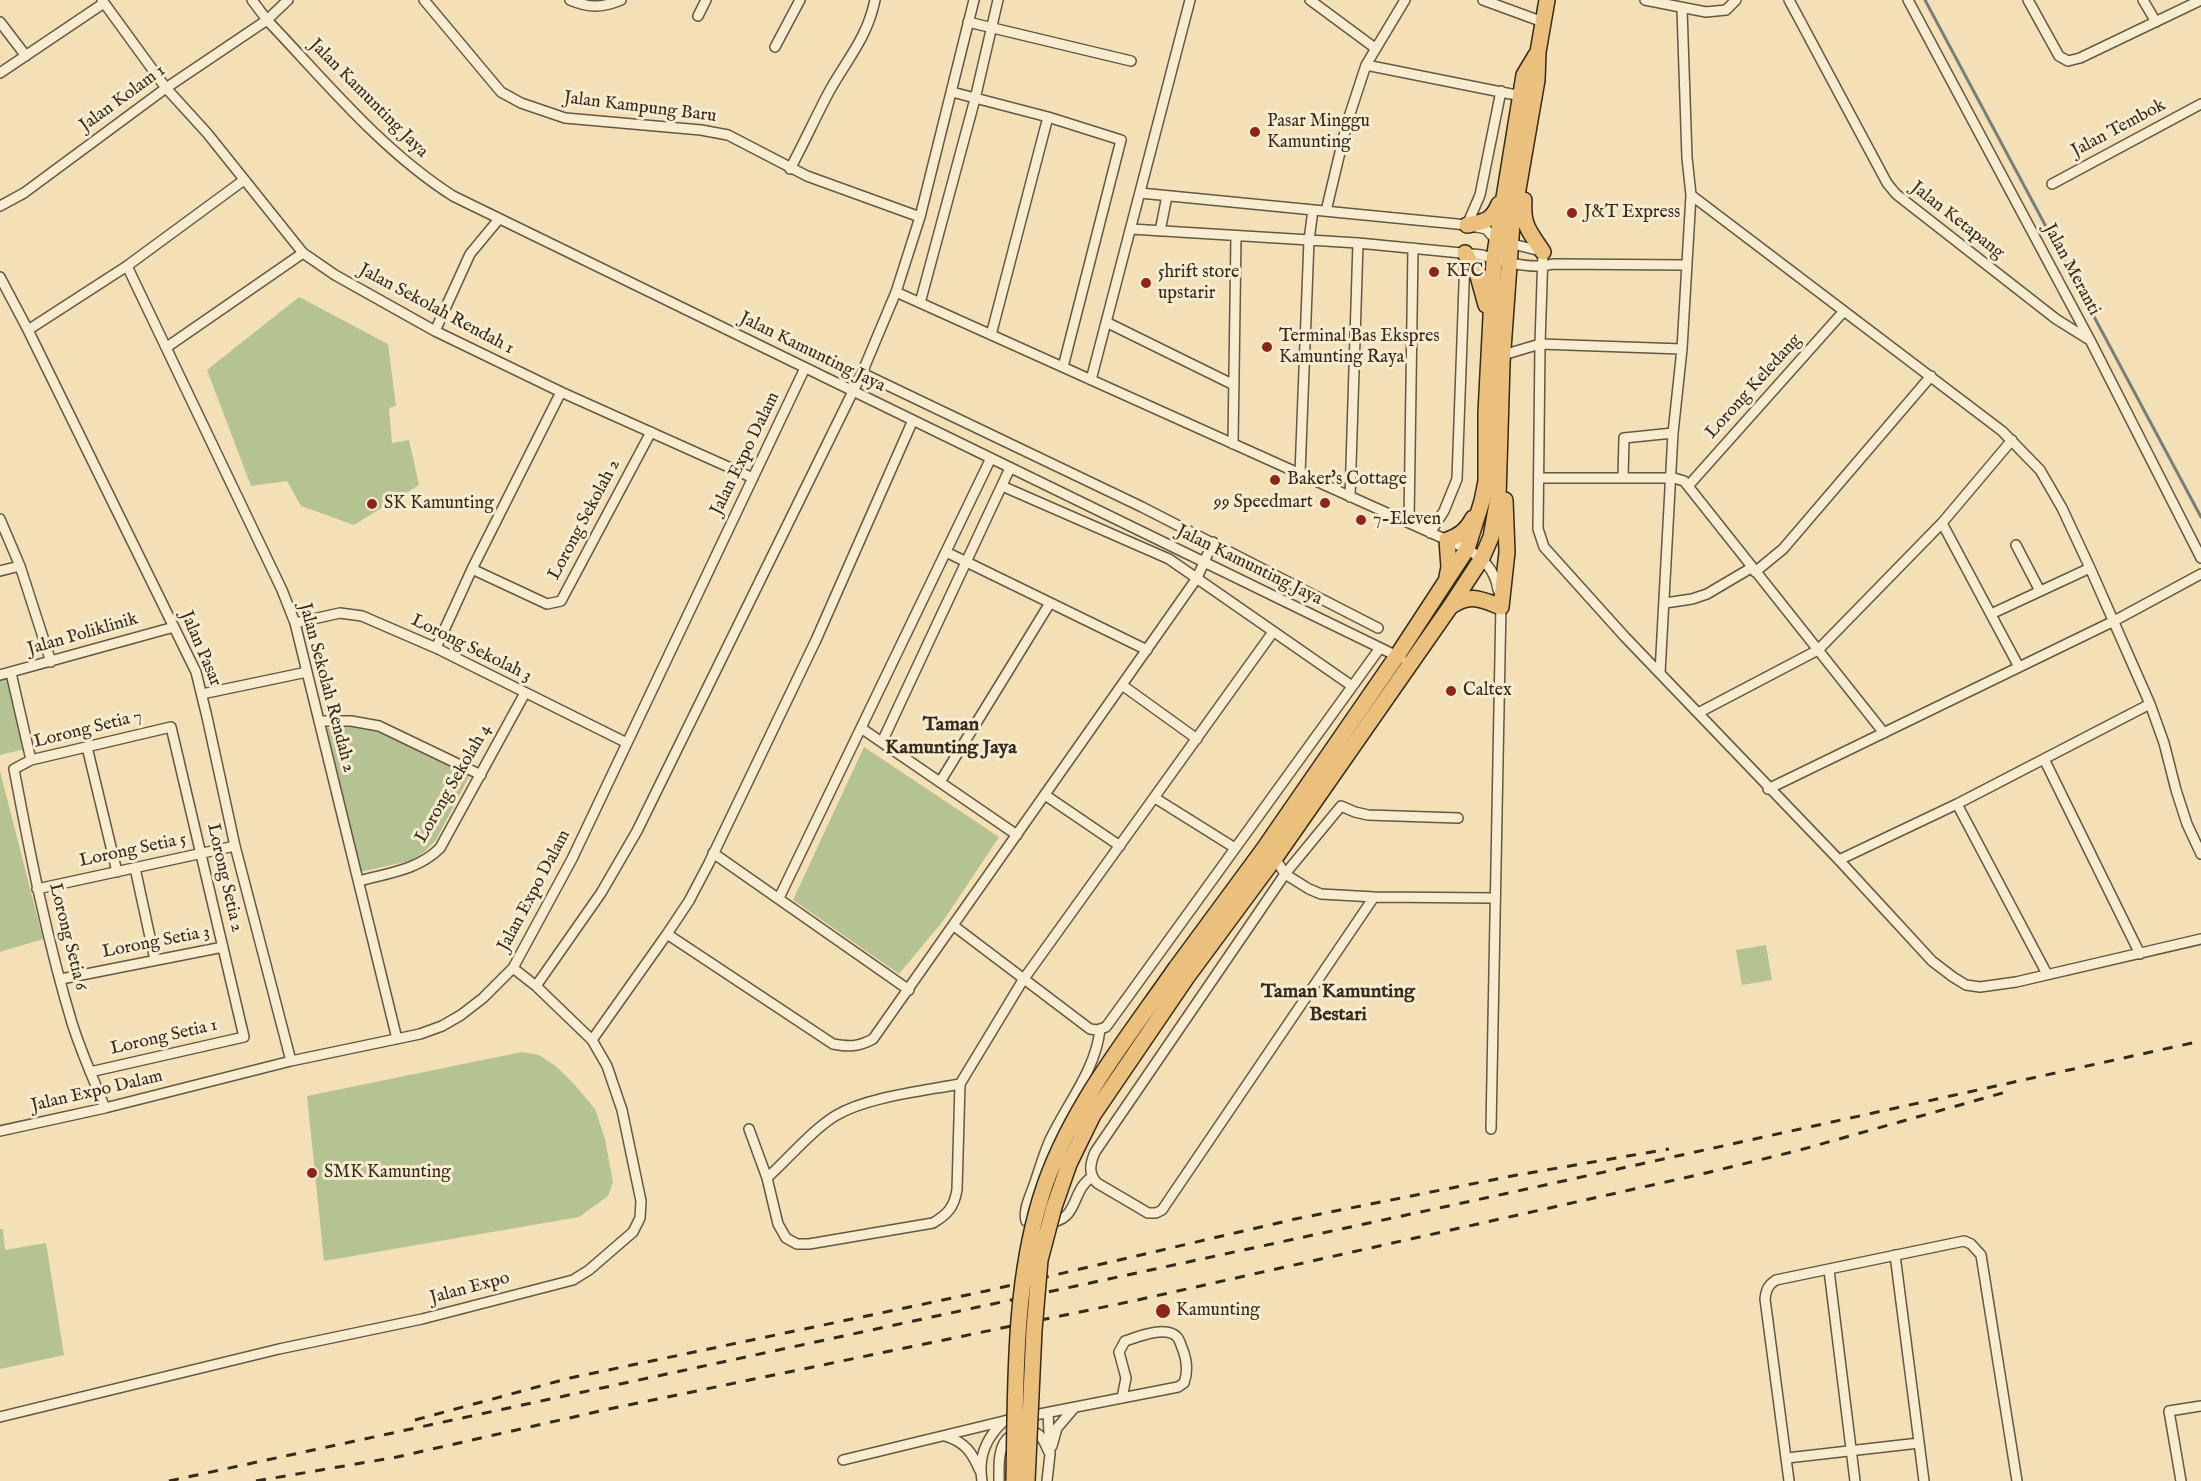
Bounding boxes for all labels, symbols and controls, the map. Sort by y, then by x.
street label: Jalan Kamunting Jaya [304,35,432,163]
street label: Jalan Kolam 1 [76,61,170,137]
street label: Jalan Kampung Baru [563,88,717,128]
street label: Jalan Tembok [2068,95,2170,163]
place label: Pasar Minggu Kamunting [1267,111,1370,154]
marker: Pasar Minggu Kamunting [1248,125,1262,139]
street label: Jalan Ketapang [1906,178,2008,264]
place label: J&T Express [1584,202,1680,224]
marker: J&T Express [1565,206,1579,220]
street label: Jalan Meranti [2038,220,2104,320]
street label: Jalan Sekolah Rendah 1 [355,260,517,360]
place label: KFC [1446,261,1483,283]
place label: 5hrift store upstarir [1158,262,1239,304]
marker: KFC [1427,265,1441,279]
marker: 5hrift store upstarir [1139,276,1153,290]
street label: Jalan Kamunting Jaya [736,308,888,398]
place label: Terminal Bas Ekspres Kamunting Raya [1279,326,1440,368]
street label: Lorong Keledang [1701,330,1807,444]
marker: Terminal Bas Ekspres Kamunting Raya [1260,340,1274,354]
street label: Jalan Expo Dalam [707,389,785,519]
street label: Lorong Sekolah 2 [544,456,626,584]
place label: Baker's Cottage [1287,469,1407,491]
marker: Baker's Cottage [1268,473,1282,487]
place label: 99 Speedmart [1214,492,1313,514]
place label: SK Kamunting [384,493,494,515]
marker: 99 Speedmart [1318,496,1332,510]
marker: SK Kamunting [365,497,379,511]
place label: 7-Eleven [1373,509,1441,531]
marker: 7-Eleven [1354,513,1368,527]
street label: Jalan Kamunting Jaya [1173,521,1325,611]
street label: Jalan Sekolah Rendah 2 [293,601,359,775]
street label: Jalan Pasar [174,608,226,690]
street label: Jalan Poliklinik [25,609,141,661]
street label: Lorong Sekolah 3 [407,610,535,688]
place label: Caltex [1463,680,1512,702]
marker: Caltex [1444,684,1458,698]
street label: Lorong Setia 7 [32,706,144,754]
district label: Taman Kamunting Jaya [885,714,1017,761]
street label: Lorong Sekolah 4 [411,721,497,847]
street label: Lorong Setia 2 [201,822,247,934]
street label: Jalan Expo Dalam [494,827,576,955]
street label: Lorong Setia 5 [78,829,188,873]
street label: Lorong Setia 6 [43,881,91,993]
street label: Lorong Setia 3 [100,922,212,964]
district label: Taman Kamunting Bestari [1261,981,1415,1028]
street label: Lorong Setia 1 [108,1015,220,1061]
street label: Jalan Expo Dalam [29,1066,165,1118]
place label: SMK Kamunting [324,1162,451,1184]
marker: SMK Kamunting [305,1166,319,1180]
street label: Jalan Expo [428,1268,512,1310]
place label: Kamunting [1176,1300,1260,1322]
marker: Kamunting [1154,1302,1172,1320]

